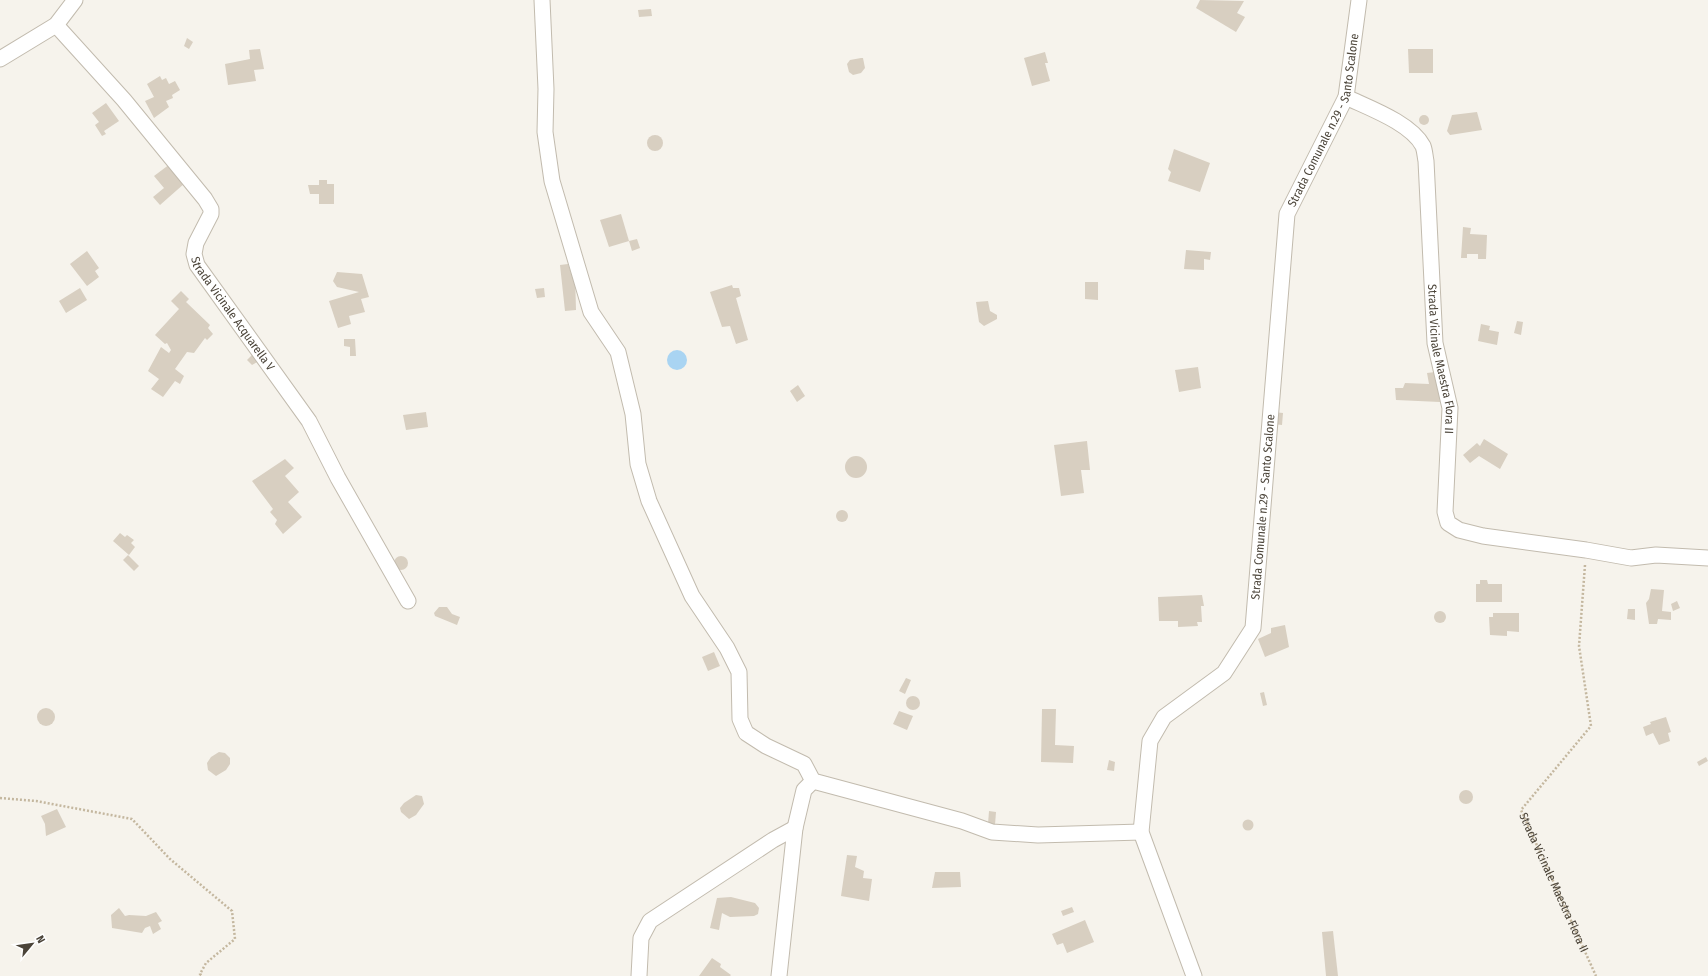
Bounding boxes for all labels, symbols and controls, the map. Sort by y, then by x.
street label: Strada Comunale n.29 - Santo Scalone [1285,33,1361,209]
street label: Strada Vicinale Acquarella V [188,255,278,374]
street label: Strada Vicinale Maestra Flora II [1425,284,1457,434]
street label: Strada Comunale n.29 - Santo Scalone [1248,414,1278,600]
street label: Strada Vicinale Maestra Flora II [1516,811,1591,954]
north arrow [12,924,52,964]
text: N [33,933,48,945]

